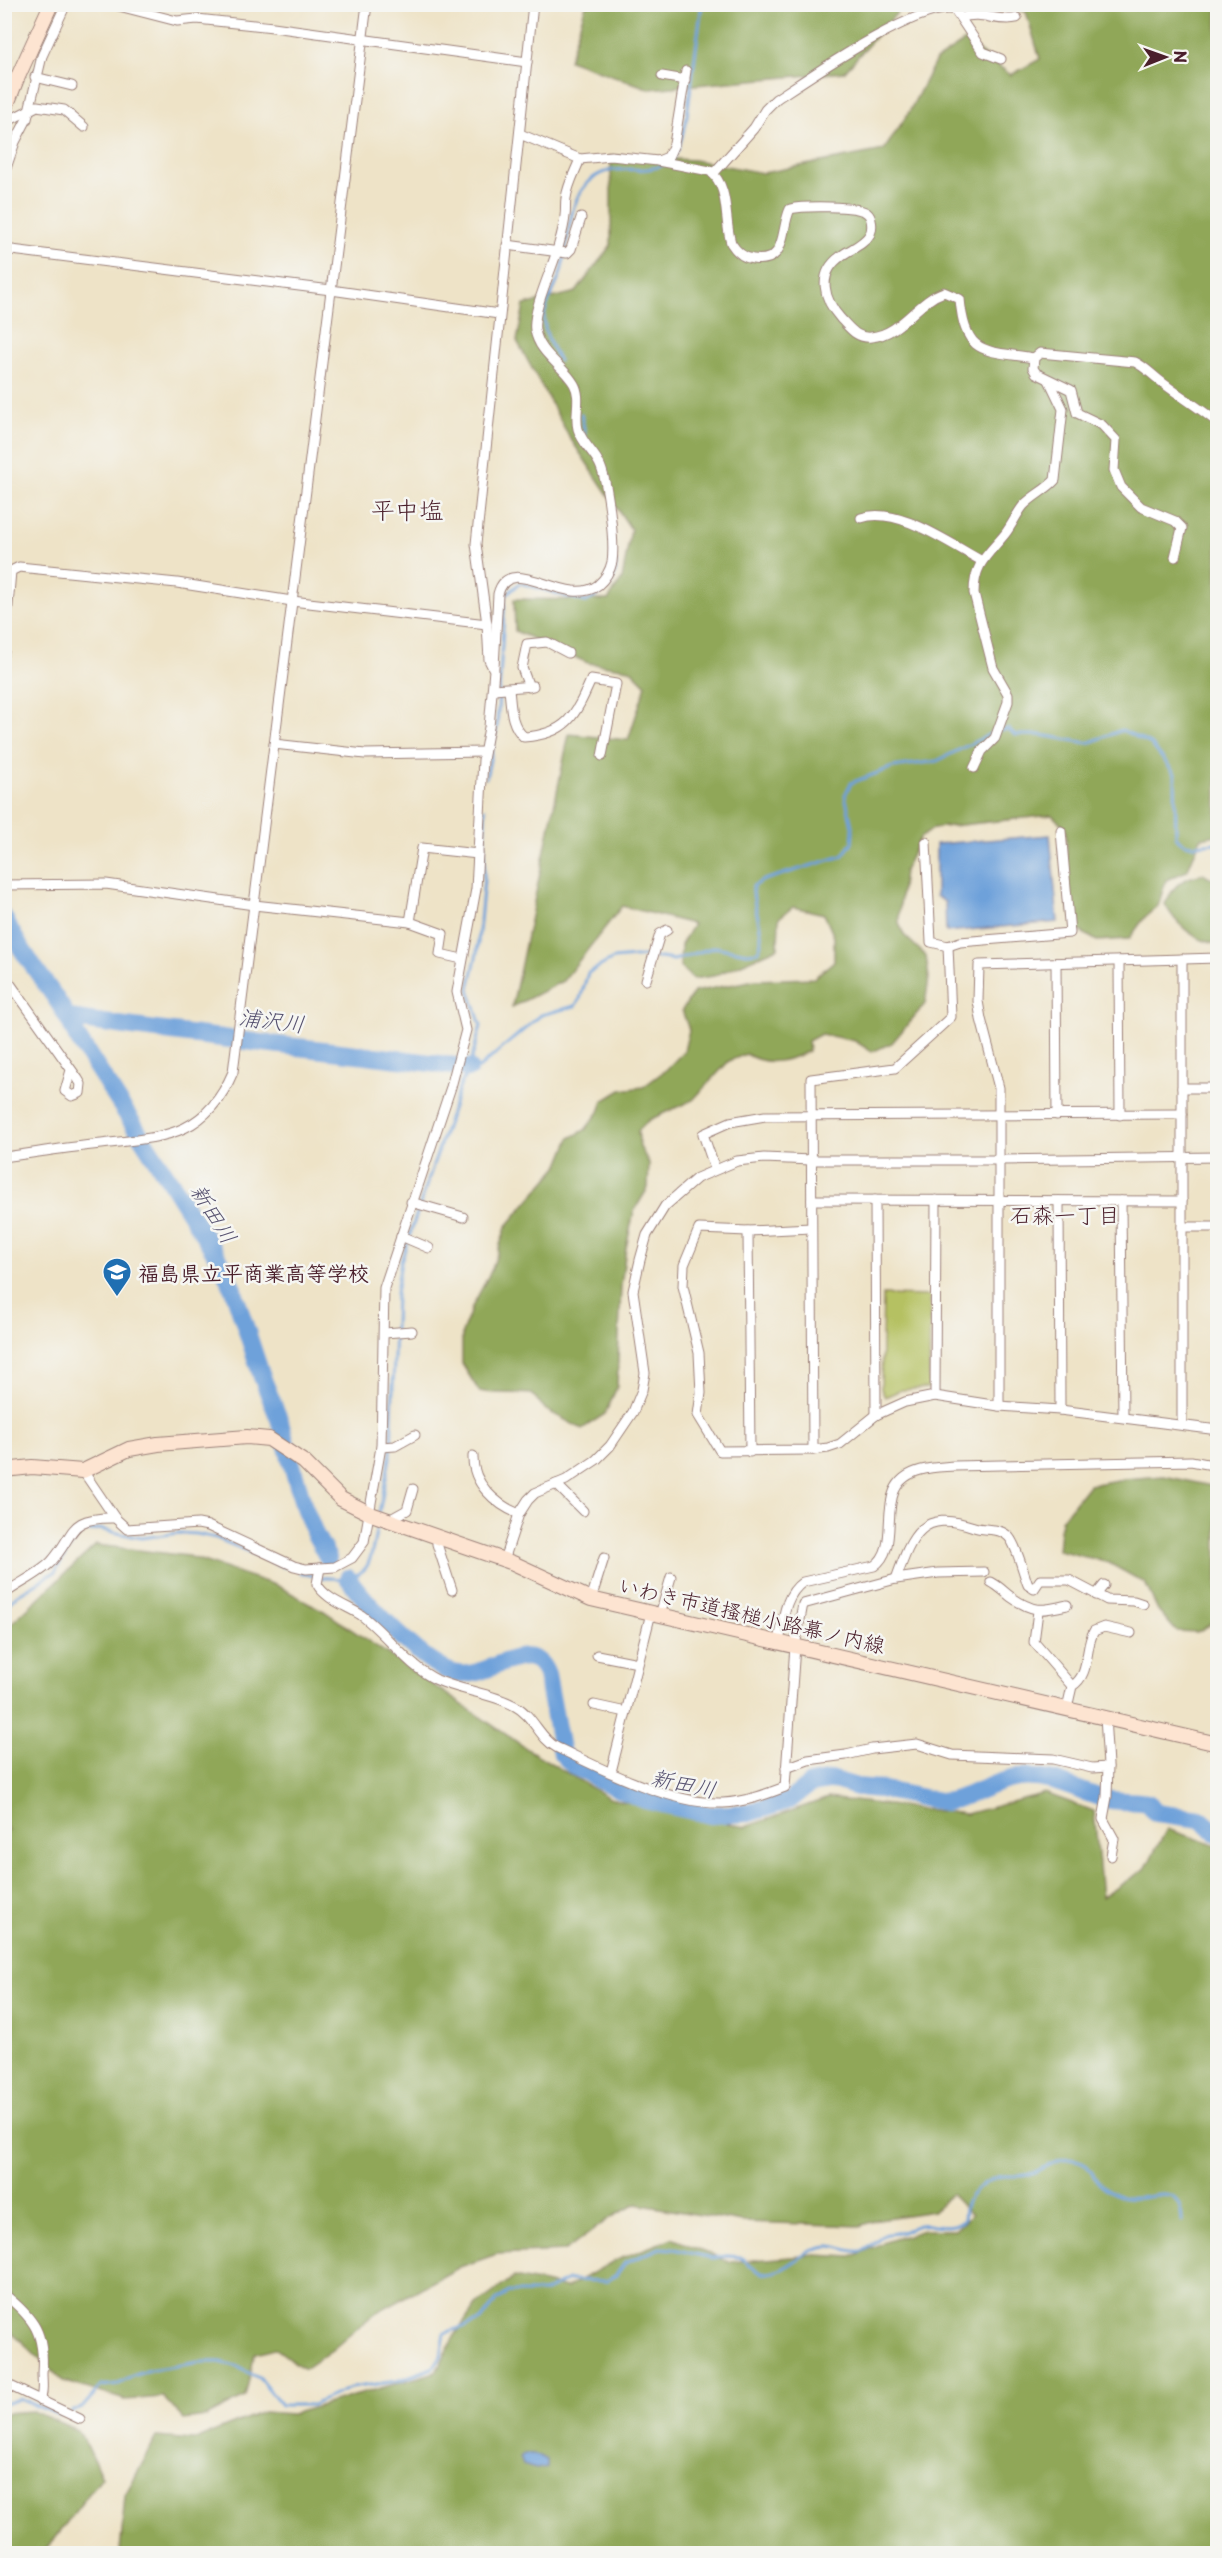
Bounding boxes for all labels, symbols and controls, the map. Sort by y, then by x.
north arrow [1135,27,1195,87]
text: N [1169,50,1193,63]
district label: 平中塩 [371,491,443,527]
water label: 浦沢川 [237,999,307,1039]
water label: 新田川 [184,1176,246,1250]
district label: 石森一丁目 [1010,1197,1120,1230]
school or university icon: 福島県立平商業高等学校 [101,1256,133,1298]
place label: 福島県立平商業高等学校 [138,1256,369,1288]
street label: いわき市道搔槌小路幕ノ内線 [615,1568,889,1660]
water label: 新田川 [648,1759,720,1805]

